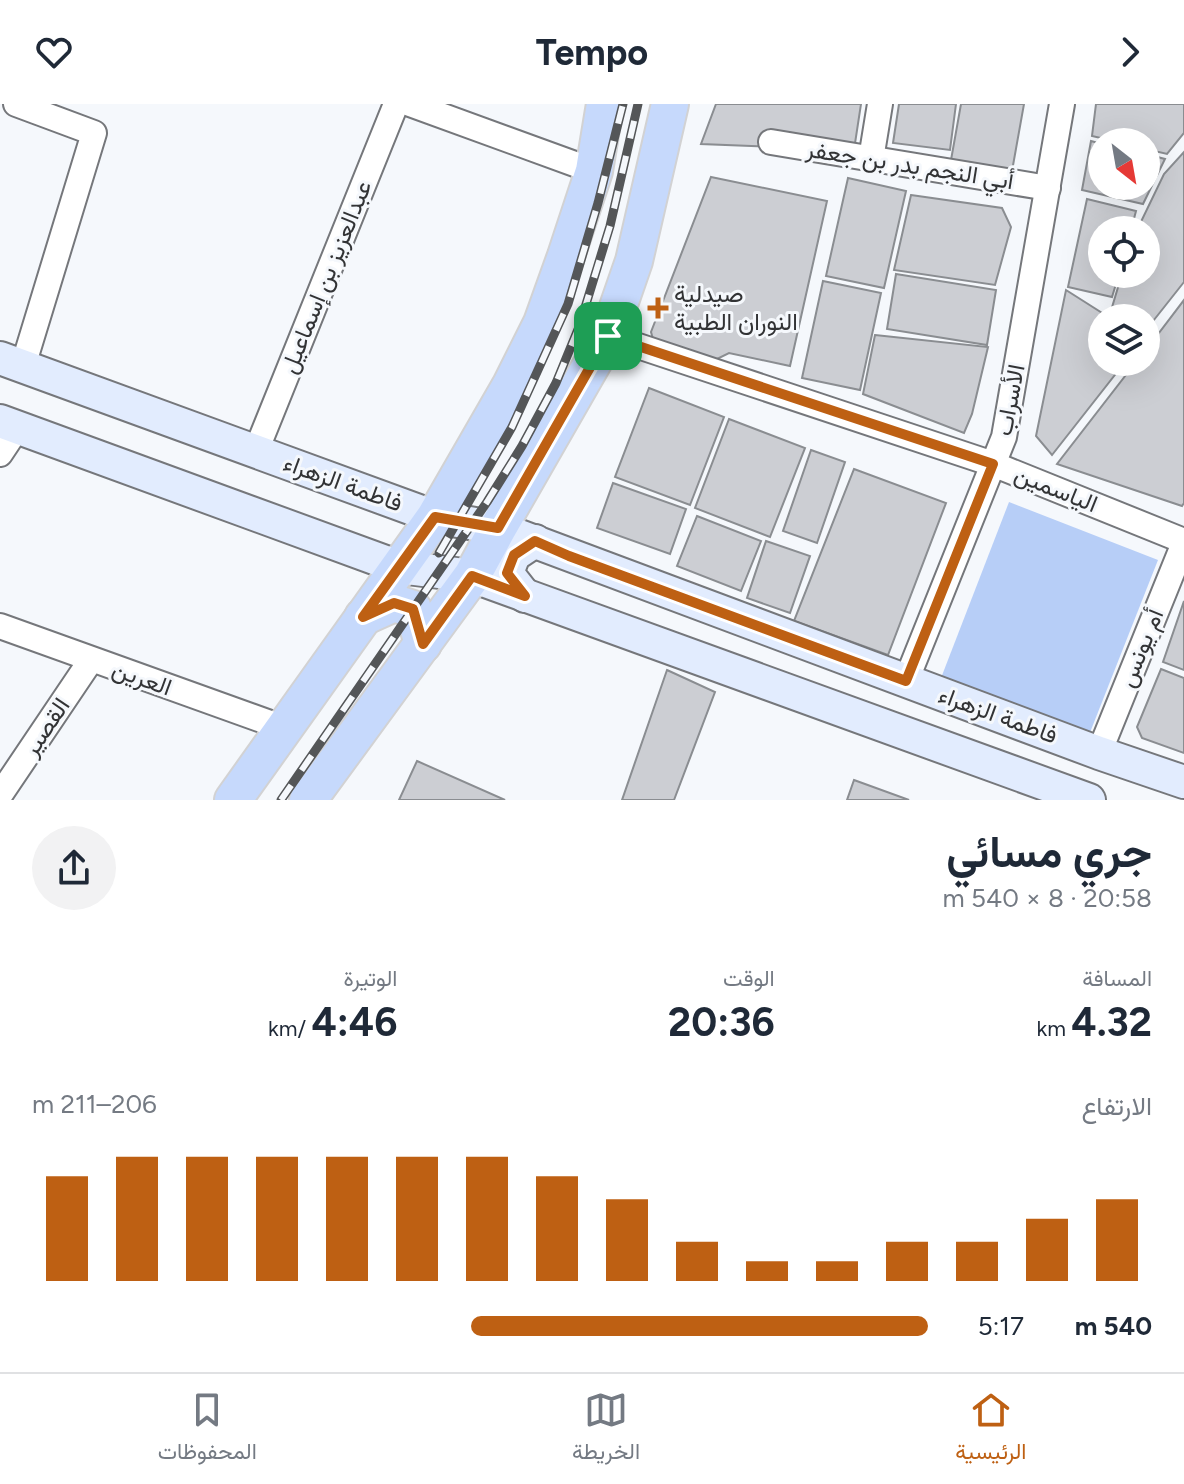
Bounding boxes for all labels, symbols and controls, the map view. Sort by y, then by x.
icon: heart [32,30,76,74]
icon: forward [1108,30,1152,74]
text: Tempo [536,31,648,74]
north arrow [1088,128,1160,200]
map controls [1088,128,1160,376]
street label: أبي النجم بدر بن جعفر [802,134,1016,200]
street label: عبدالعزيز بن إسماعيل [274,176,378,378]
button: locate [1088,216,1160,288]
place label: صيدلية النوران الطبية [674,279,798,337]
marker: صيدلية النوران الطبية [649,299,667,317]
pin [574,302,642,370]
button: layers [1088,304,1160,376]
icon: arrive [586,314,630,358]
street label: الأسراب [988,362,1032,438]
street label: فاطمة الزهراء [279,448,407,518]
street label: الياسمين [1010,459,1102,518]
street label: أم يونس [1112,604,1171,692]
street label: العرين [108,653,176,703]
street label: فاطمة الزهراء [934,680,1062,750]
street label: القصير [15,692,76,763]
text: جري مسائي [946,825,1152,878]
button: share [32,826,116,910]
text: 20:58 · 8 × 540 m [942,882,1152,914]
text: الوتيرة [344,965,397,992]
text: الوقت [723,965,775,992]
text: المسافة [1082,965,1152,992]
text: 4:46 [311,998,397,1046]
text: 20:36 [668,998,775,1046]
text: 4.32 [1071,998,1152,1046]
text: /km [268,1015,311,1042]
text: km [1037,1015,1071,1042]
text: 206–211 m [32,1088,157,1120]
text: الارتفاع [1081,1090,1152,1122]
text: 5:17 [978,1310,1024,1342]
text: 540 m [1075,1310,1152,1342]
tab: المحفوظات [158,1388,257,1471]
tab: الخريطة [572,1388,640,1471]
tab: الرئيسية [955,1388,1026,1471]

